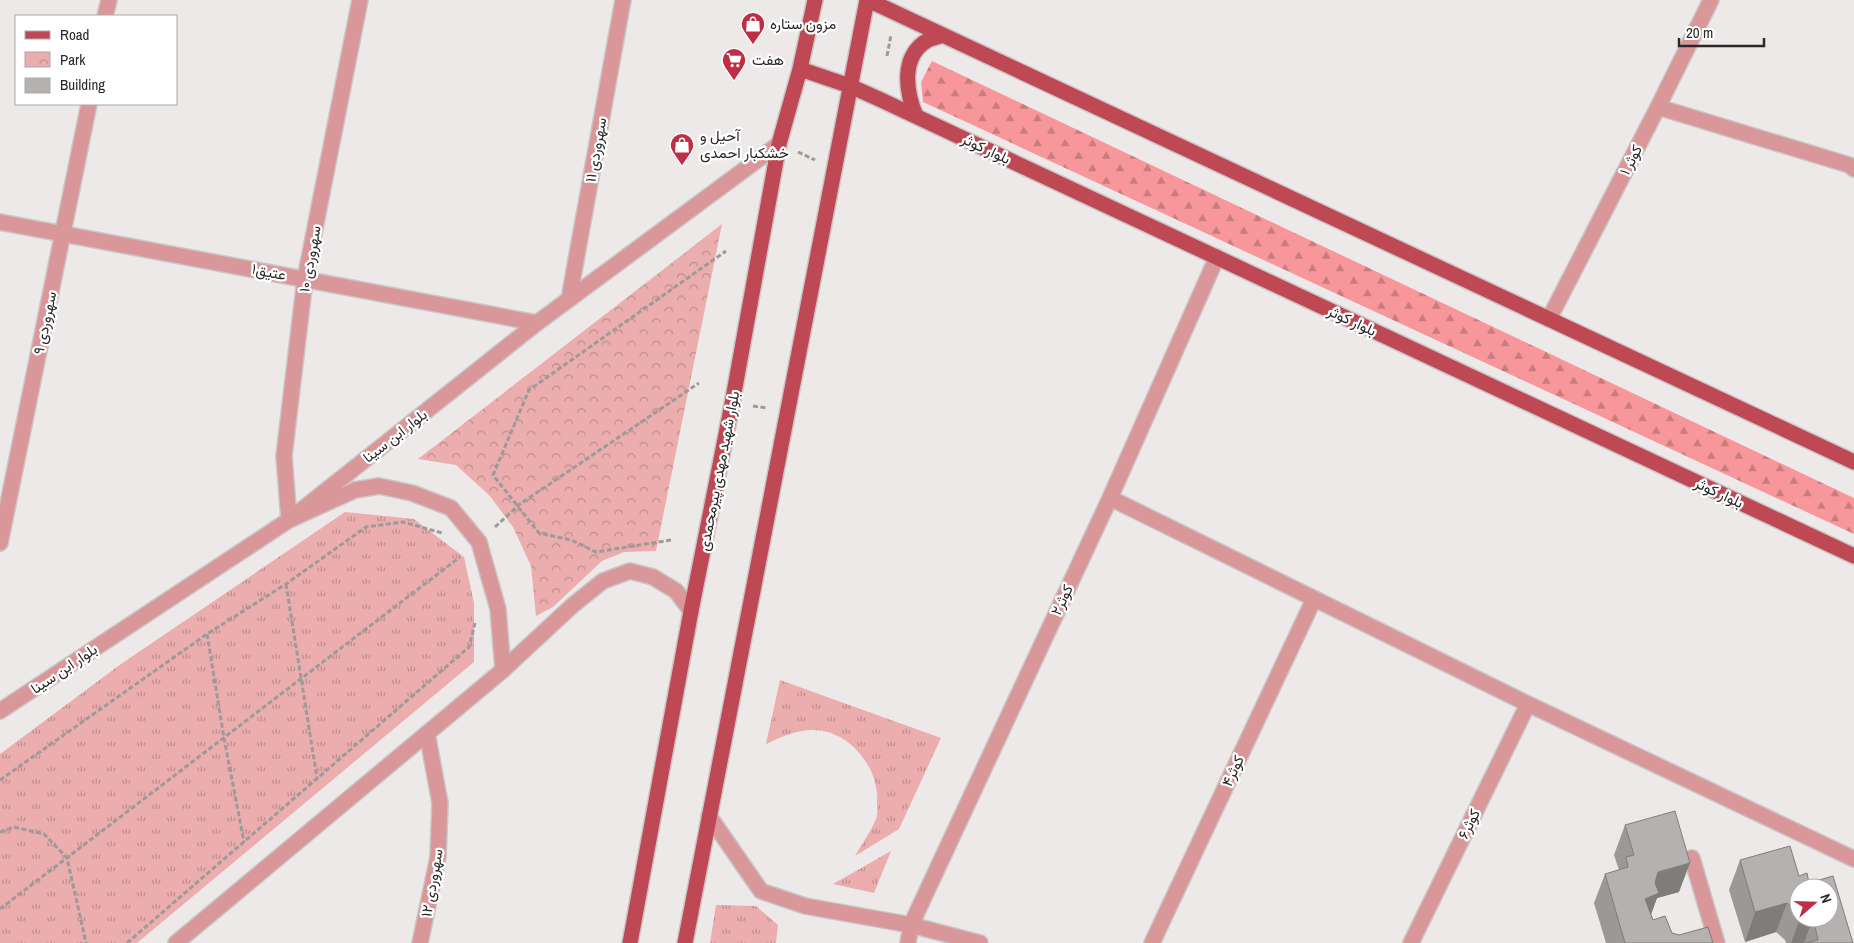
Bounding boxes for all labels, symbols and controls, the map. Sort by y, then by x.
shop icon: مزون ستاره [740,11,766,45]
place label: مزون ستاره [770,13,836,34]
legend [15,15,178,105]
scale bar [1679,15,1764,47]
text: 20 m [1686,22,1713,43]
text: Road [60,24,89,45]
supermarket icon: هفت [721,47,747,81]
text: Park [60,49,86,70]
place label: هفت [752,49,784,70]
text: Building [60,74,105,95]
street label: سهروردی ١١ [579,116,612,184]
place label: آحیل و خشکبار احمدی [700,125,789,163]
street label: بلوار کوثر [957,128,1014,169]
shop icon: آحیل و خشکبار احمدی [669,132,695,166]
street label: کوثر ۱ [1614,141,1647,179]
street label: سهروردی ۱۰ [293,224,326,294]
street label: عتیق۱ [250,258,288,285]
street label: سهروردی ۹ [28,289,61,356]
street label: بلوار کوثر [1323,300,1380,341]
street label: بلوار شهید مهدی پیرمحمدی [693,389,744,553]
street label: بلوار ابن سینا [358,404,431,467]
street label: بلوار کوثر [1690,472,1747,513]
street label: کوثر۲ [1045,581,1078,619]
street label: بلوار ابن سینا [26,639,101,699]
street label: کوثر۴ [1216,751,1249,790]
street label: کوثر۶ [1452,805,1485,842]
street label: سهروردی ۱۲ [415,847,448,919]
north arrow [1789,878,1839,928]
text: N [1816,892,1836,906]

